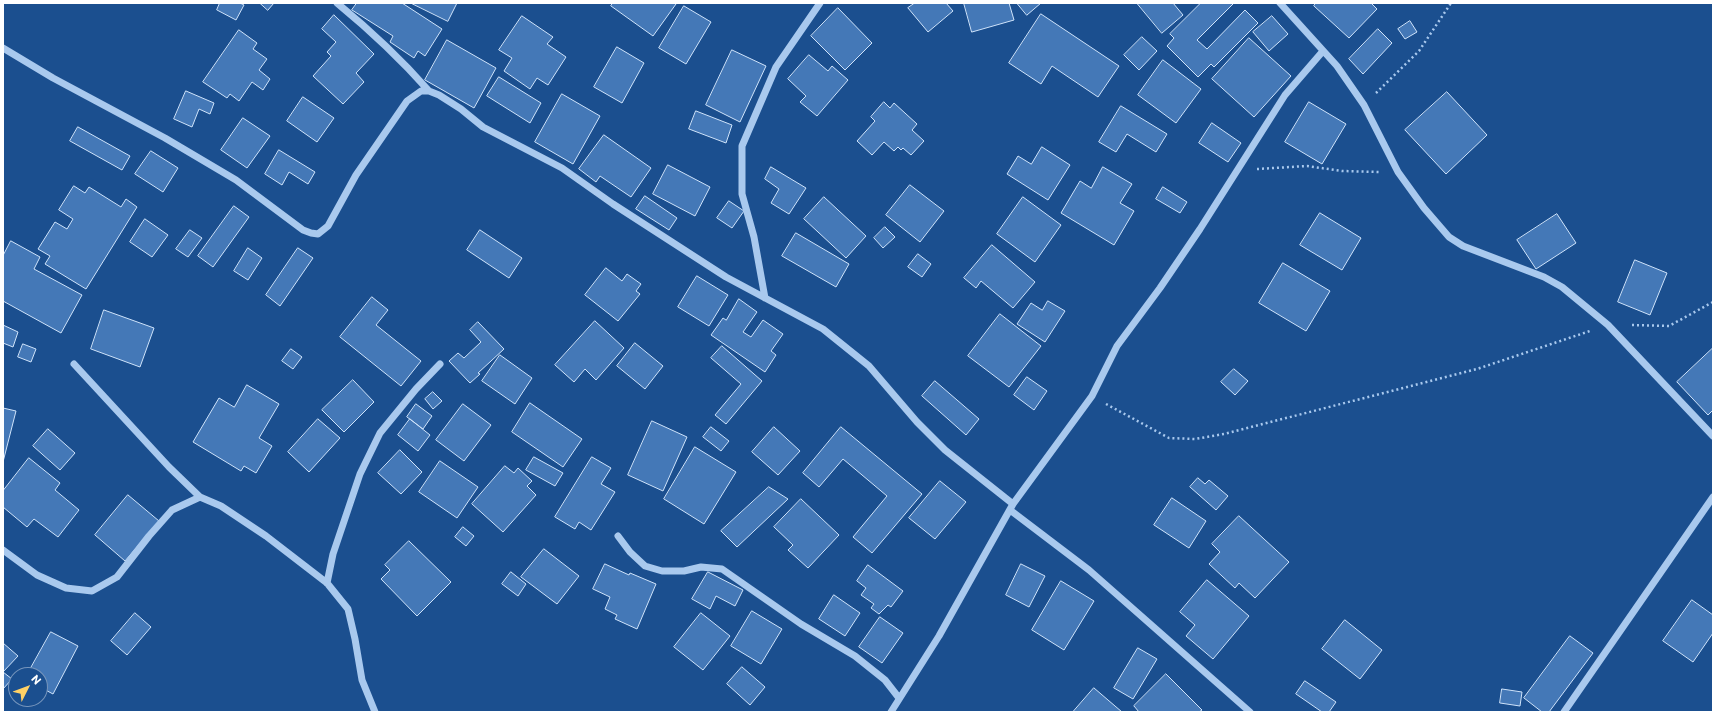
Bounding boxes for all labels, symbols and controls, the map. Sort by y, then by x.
north arrow [8,667,48,707]
text: N [29,672,44,687]

